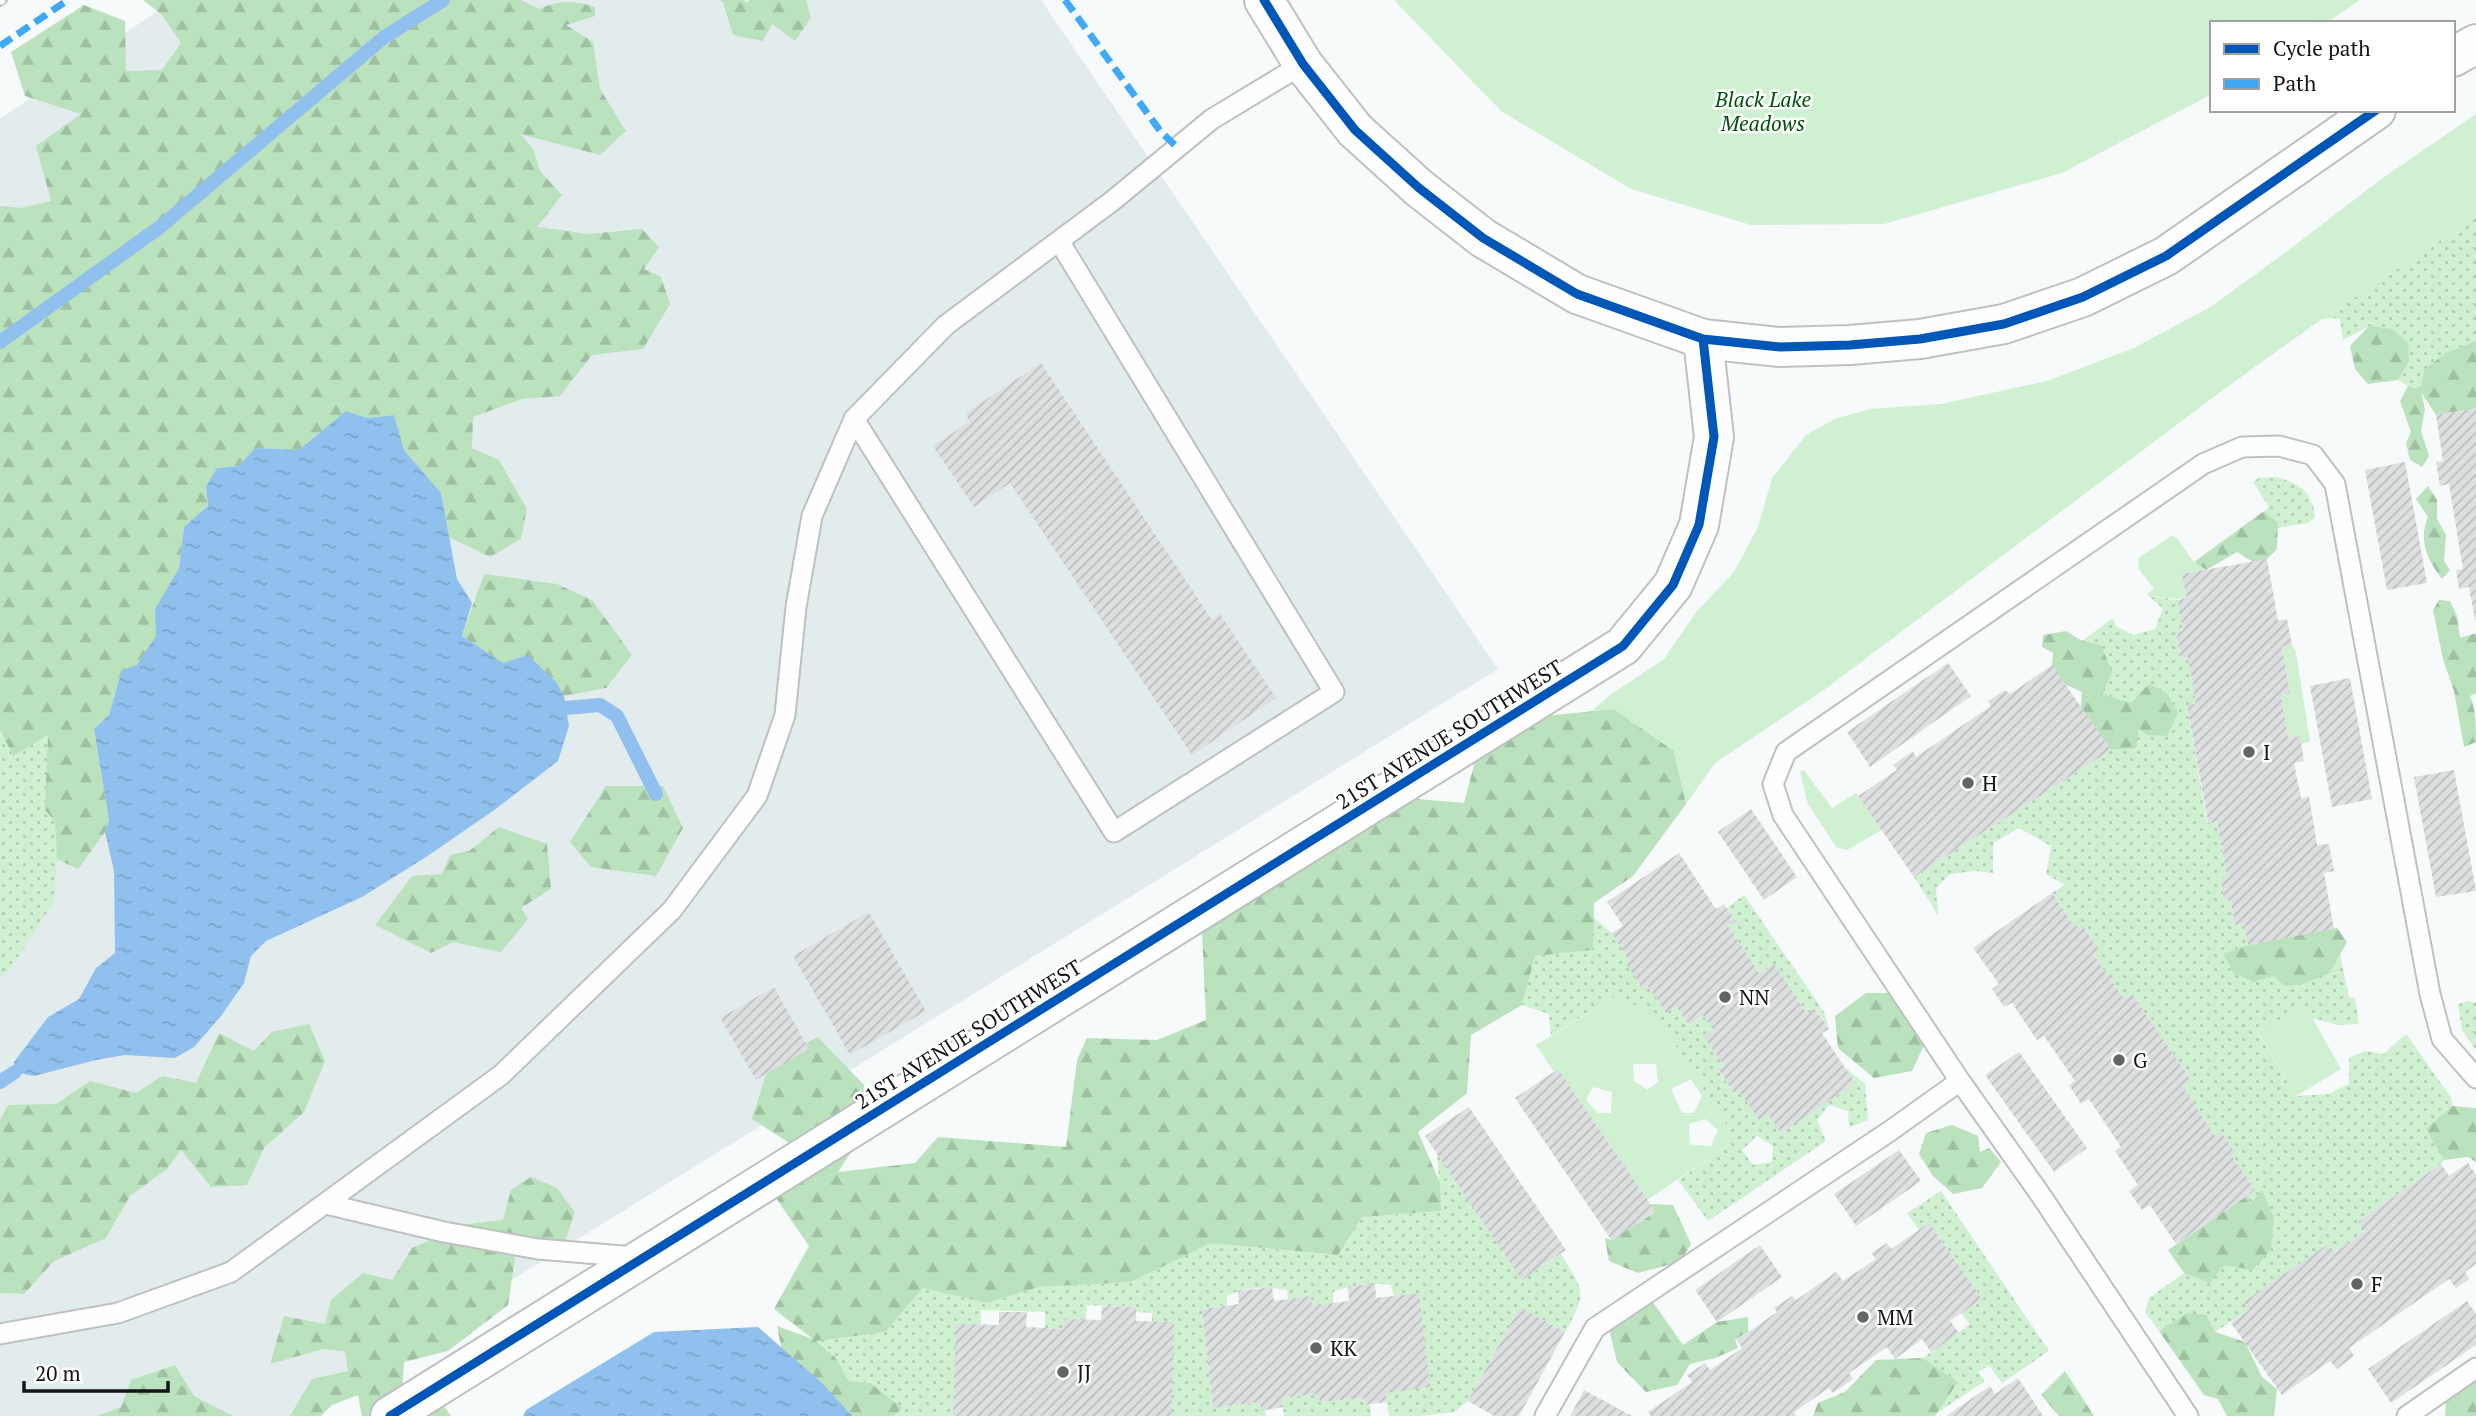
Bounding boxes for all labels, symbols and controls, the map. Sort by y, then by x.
legend [2210,21,2455,112]
text: Cycle path [2273,34,2371,62]
text: Path [2273,69,2316,97]
park label: Black Lake Meadows [1714,85,1811,137]
street label: 21ST AVENUE SOUTHWEST [1330,653,1568,815]
place label: I [2263,738,2270,766]
marker: I [2241,744,2257,760]
place label: H [1982,769,1997,797]
marker: H [1960,775,1976,791]
street label: 21ST AVENUE SOUTHWEST [849,953,1087,1115]
place label: NN [1739,983,1770,1011]
marker: NN [1717,989,1733,1005]
place label: G [2133,1046,2148,1074]
marker: G [2111,1052,2127,1068]
place label: F [2371,1270,2382,1298]
marker: F [2349,1276,2365,1292]
place label: MM [1877,1303,1913,1331]
marker: MM [1855,1309,1871,1325]
place label: KK [1330,1334,1358,1362]
marker: KK [1308,1340,1324,1356]
scale bar [24,1350,168,1394]
place label: JJ [1077,1358,1091,1386]
text: 20 m [35,1359,81,1387]
marker: JJ [1055,1364,1071,1380]

